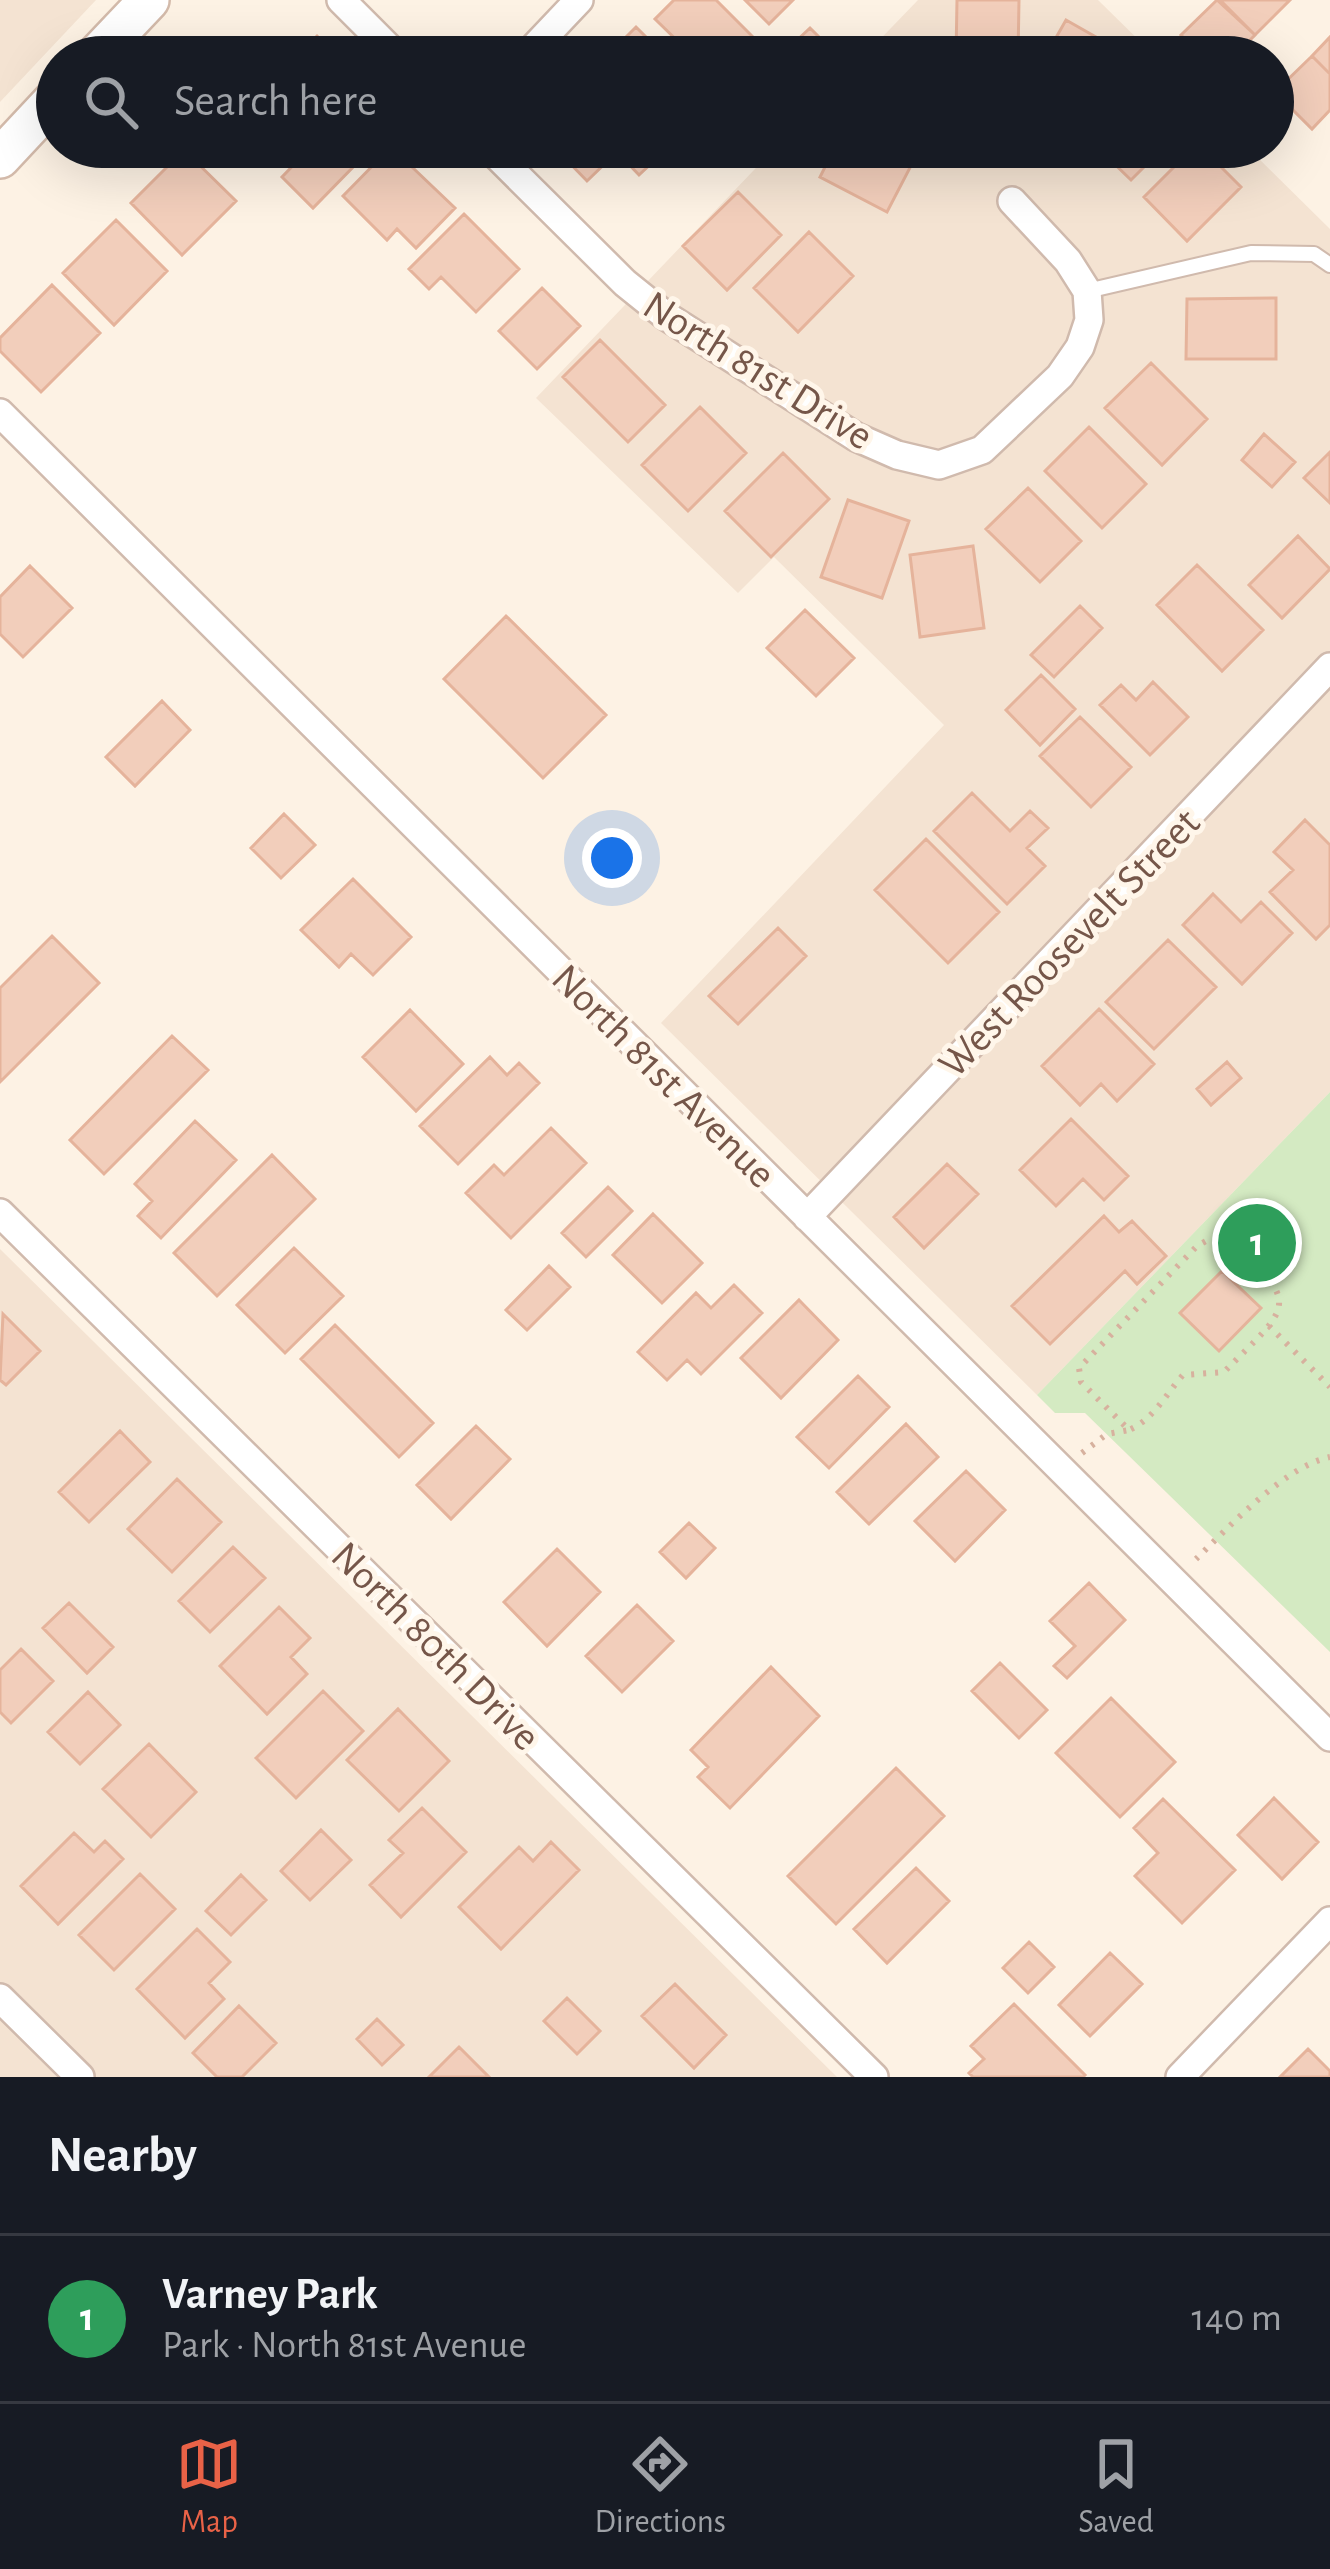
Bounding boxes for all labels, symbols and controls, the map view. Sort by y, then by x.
search box [36,36,1294,168]
icon: search [78,69,144,135]
text: Search here [174,79,377,124]
street label: North 81st Drive [636,284,880,458]
street label: West Roosevelt Street [931,801,1208,1086]
your location [582,828,642,888]
street label: North 81st Avenue [544,957,783,1196]
pin: 1 [1218,1198,1296,1288]
street label: North 80th Drive [323,1534,548,1759]
text: Nearby [48,2130,197,2181]
text: Varney Park [162,2272,378,2317]
text: 1 [80,2299,94,2338]
text: 140 m [1192,2299,1282,2338]
text: Park · North 81st Avenue [162,2326,526,2365]
tab: Map [176,2431,242,2543]
tab: Directions [594,2431,726,2543]
tab: Saved [1078,2431,1154,2543]

